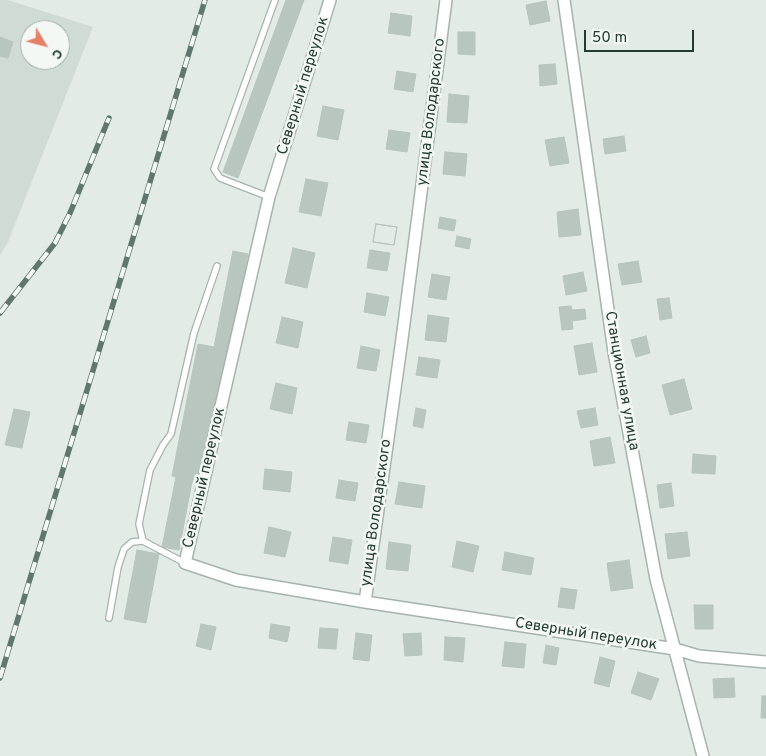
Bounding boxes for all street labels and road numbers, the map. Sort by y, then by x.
street label: Северный переулок [274,15,334,157]
street label: улица Володарского [414,37,450,187]
street label: Станционная улица [600,310,642,452]
street label: Северный переулок [180,406,230,550]
street label: улица Володарского [358,438,396,588]
street label: Северный переулок [514,615,658,655]

